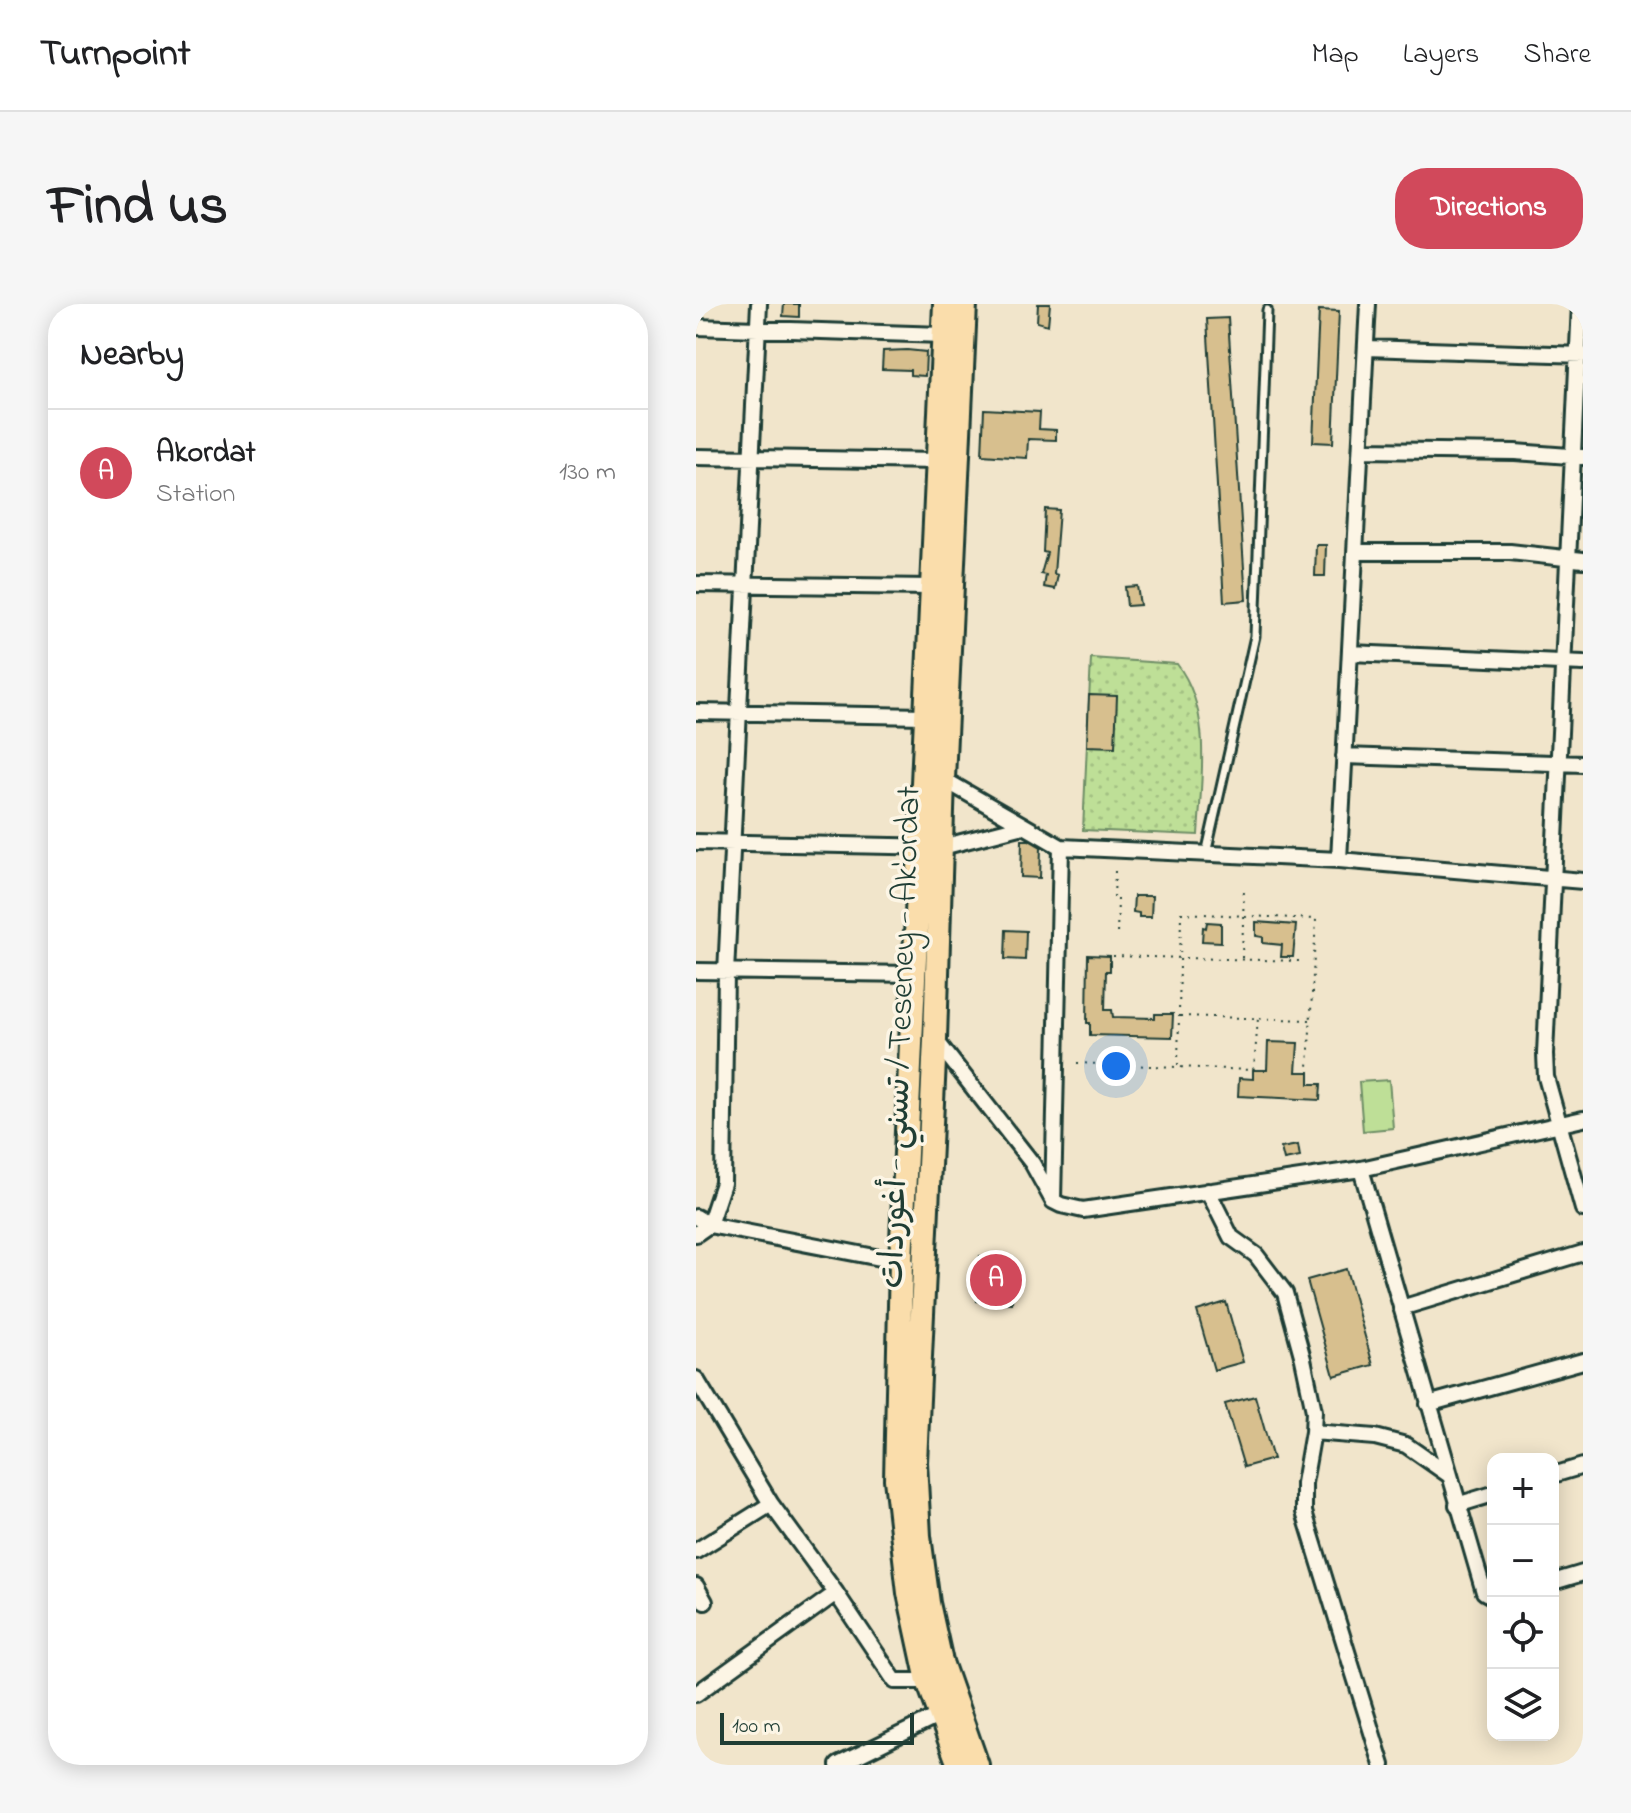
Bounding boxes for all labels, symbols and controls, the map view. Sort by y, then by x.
text: Turnpoint [40,27,190,83]
text: Map [1311,35,1359,76]
text: Layers [1403,35,1479,76]
text: Share [1523,35,1591,76]
text: Find us [48,168,228,249]
button: Directions [1395,168,1583,249]
text: Nearby [80,331,184,381]
text: Akordat [156,432,256,476]
text: A [98,454,114,492]
text: 130 m [559,454,616,492]
text: Station [156,476,235,514]
street label: تسني - أغوردات / Teseney - Ak'ordat [868,785,937,1289]
your location [1096,1046,1136,1086]
pin: A [970,1250,1022,1310]
map controls [1487,1453,1559,1741]
button: + [1487,1453,1559,1525]
button: − [1487,1525,1559,1597]
button: locate [1487,1597,1559,1669]
button: layers [1487,1669,1559,1741]
scale bar [720,1709,914,1745]
text: 100 m [732,1711,781,1743]

